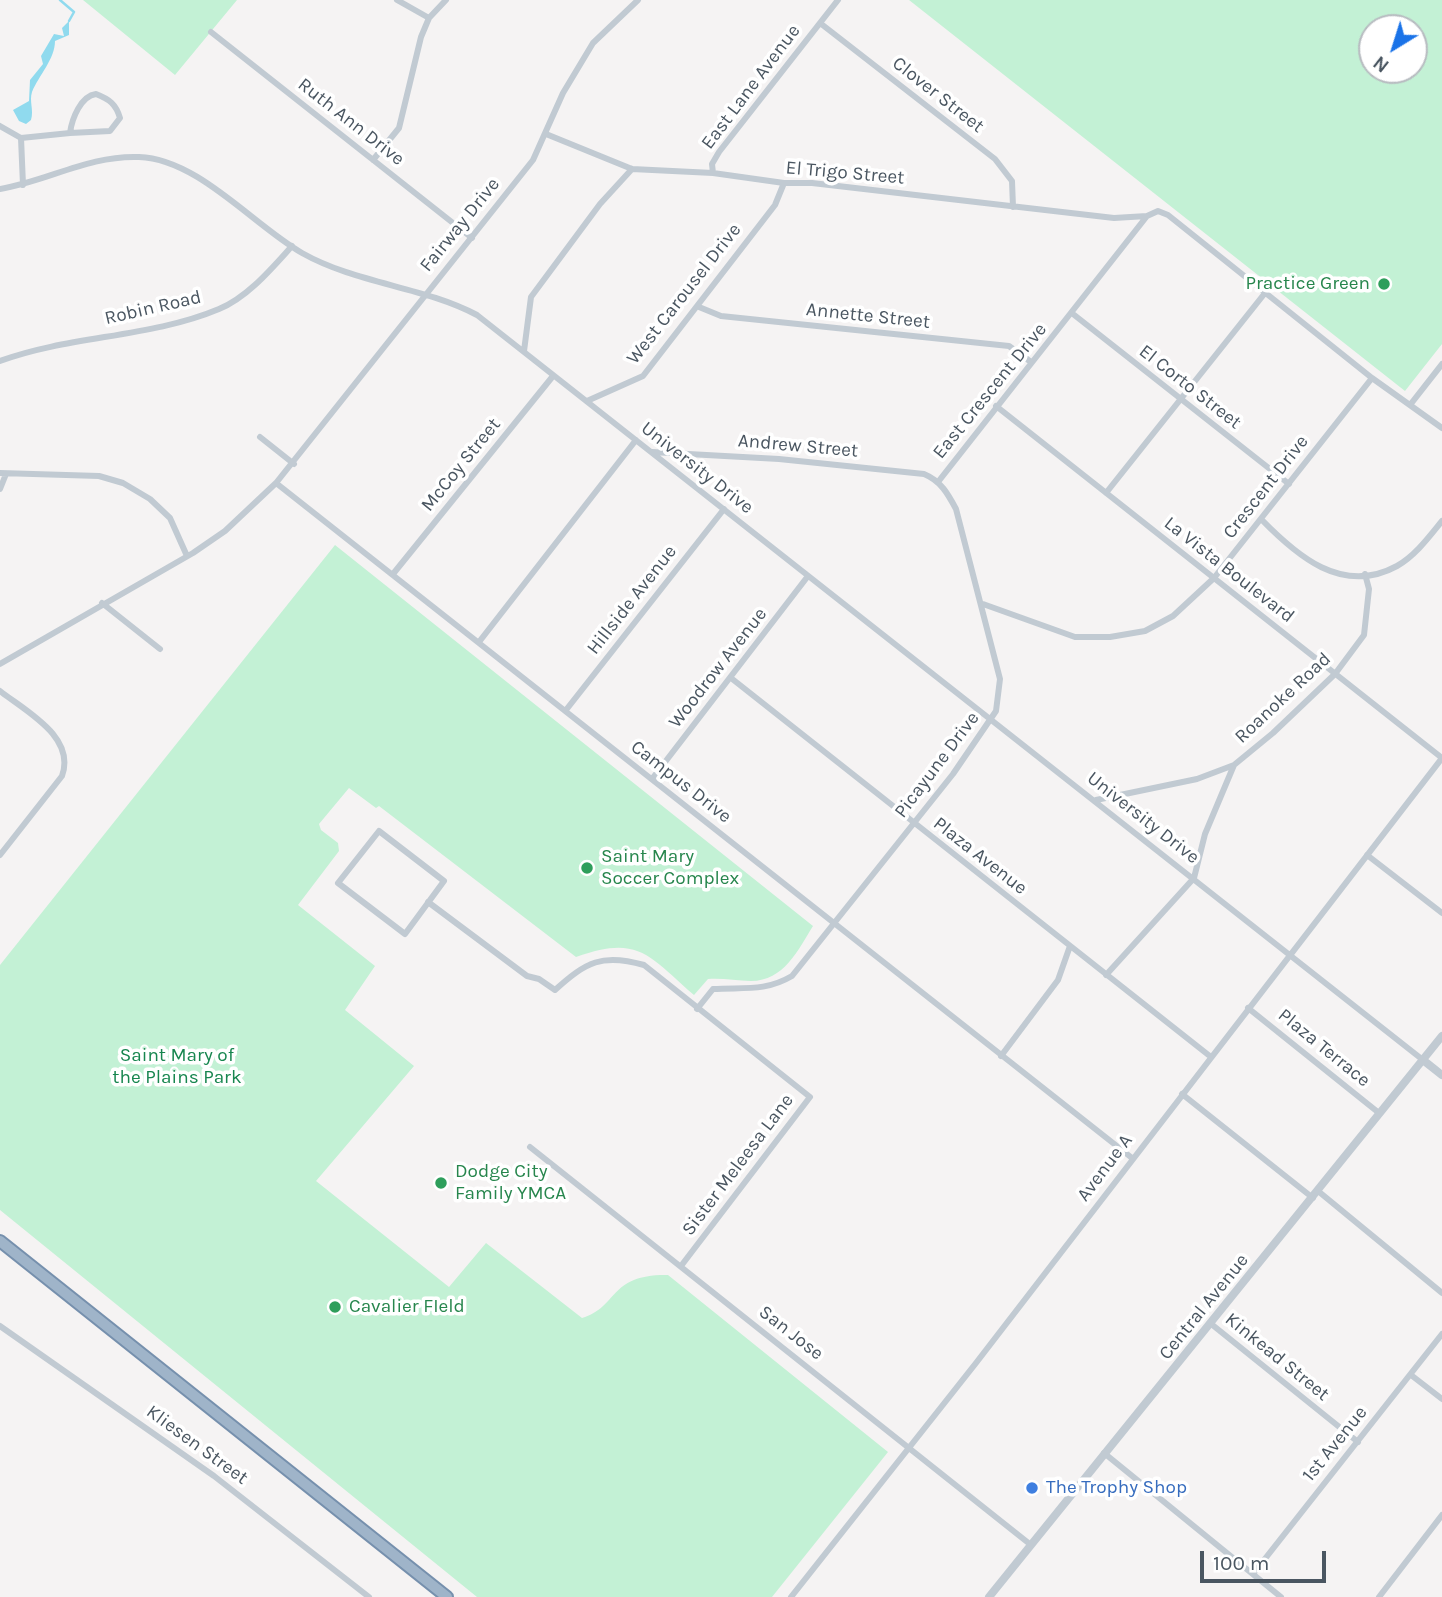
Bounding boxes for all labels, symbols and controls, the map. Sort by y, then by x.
north arrow [1358,14,1428,84]
street label: East Lane Avenue [697,20,805,154]
text: N [1369,51,1393,77]
street label: Clover Street [888,52,988,138]
street label: Ruth Ann Drive [293,73,409,171]
street label: El Trigo Street [785,156,905,190]
street label: Fairway Drive [415,173,505,277]
street label: West Carousel Drive [622,219,746,369]
place label: Practice Green [1245,273,1370,295]
marker: Practice Green [1376,276,1392,292]
street label: Robin Road [102,286,204,330]
street label: Annette Street [805,298,931,334]
street label: East Crescent Drive [928,319,1052,463]
street label: El Corto Street [1134,340,1246,434]
street label: McCoy Street [416,414,506,516]
street label: University Drive [636,417,758,519]
street label: Andrew Street [737,429,859,463]
street label: Crescent Drive [1218,431,1314,543]
street label: La Vista Boulevard [1159,512,1299,628]
street label: Hillside Avenue [582,541,682,659]
street label: Woodrow Avenue [664,603,772,733]
street label: Roanoke Road [1230,648,1336,748]
street label: Picayune Drive [890,707,984,823]
street label: Campus Drive [626,736,736,828]
street label: University Drive [1082,767,1204,869]
street label: Plaza Avenue [929,812,1031,900]
place label: Saint Mary Soccer Complex [601,846,739,890]
marker: Saint Mary Soccer Complex [579,860,595,876]
street label: Plaza Terrace [1273,1004,1375,1092]
park label: Saint Mary of the Plains Park [112,1045,242,1089]
street label: Sister Meleesa Lane [677,1090,799,1240]
street label: Avenue A [1072,1130,1138,1206]
place label: Dodge City Family YMCA [455,1161,566,1205]
marker: Dodge City Family YMCA [433,1175,449,1191]
street label: Central Avenue [1154,1249,1254,1365]
place label: Cavalier FIeld [349,1296,465,1318]
marker: Cavalier FIeld [327,1299,343,1315]
street label: San Jose [754,1301,828,1365]
street label: Kinkead Street [1220,1308,1334,1406]
street label: Kliesen Street [142,1400,252,1490]
street label: 1st Avenue [1298,1402,1372,1486]
place label: The Trophy Shop [1046,1477,1187,1499]
marker: The Trophy Shop [1024,1480,1040,1496]
scale bar [1204,1538,1330,1582]
text: 100 m [1213,1551,1270,1575]

